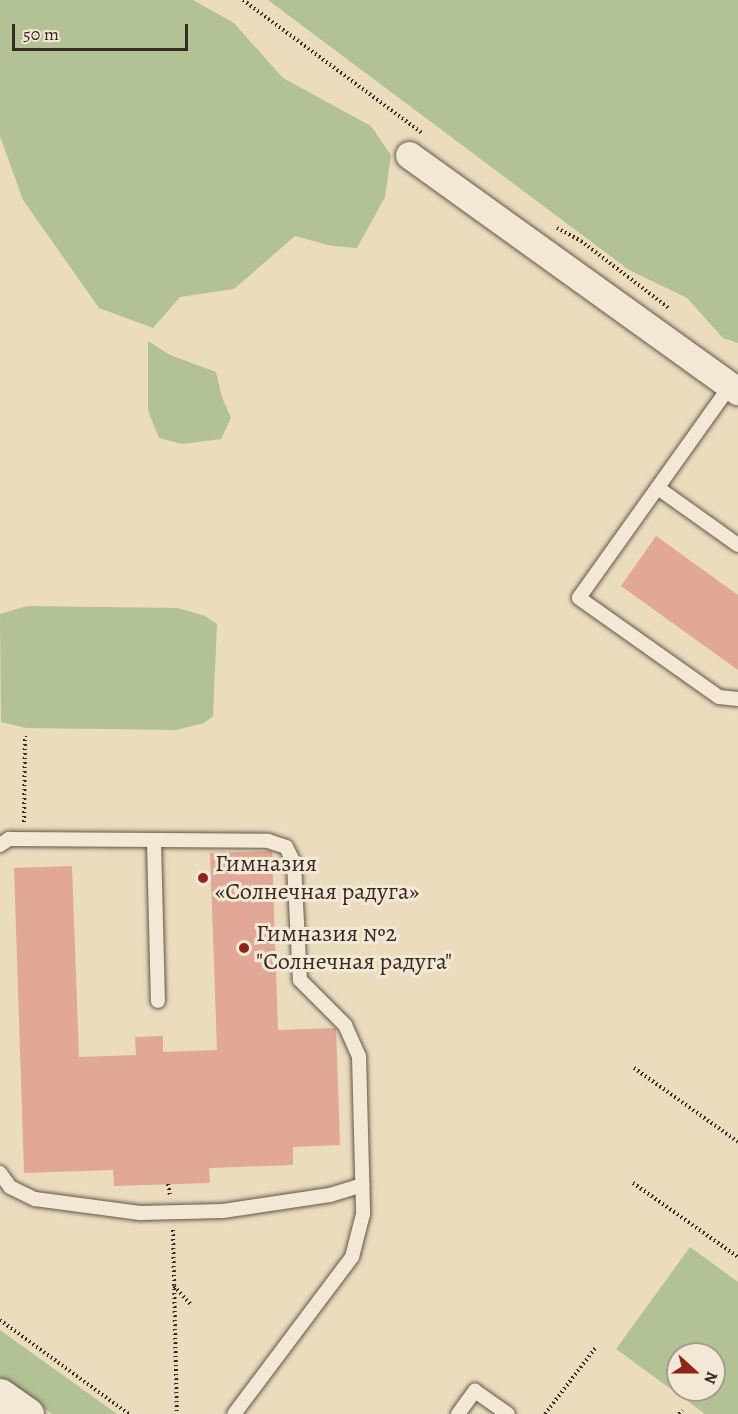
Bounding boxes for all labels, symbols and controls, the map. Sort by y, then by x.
scale bar [15,12,190,50]
text: 50 m [23,22,59,46]
place label: Гимназия «Солнечная радуга» [215,850,419,906]
marker: Гимназия «Солнечная радуга» [196,871,210,885]
place label: Гимназия №2 "Солнечная радуга" [256,920,452,976]
marker: Гимназия №2 "Солнечная радуга" [237,941,251,955]
north arrow [666,1342,726,1402]
text: N [699,1368,723,1387]

